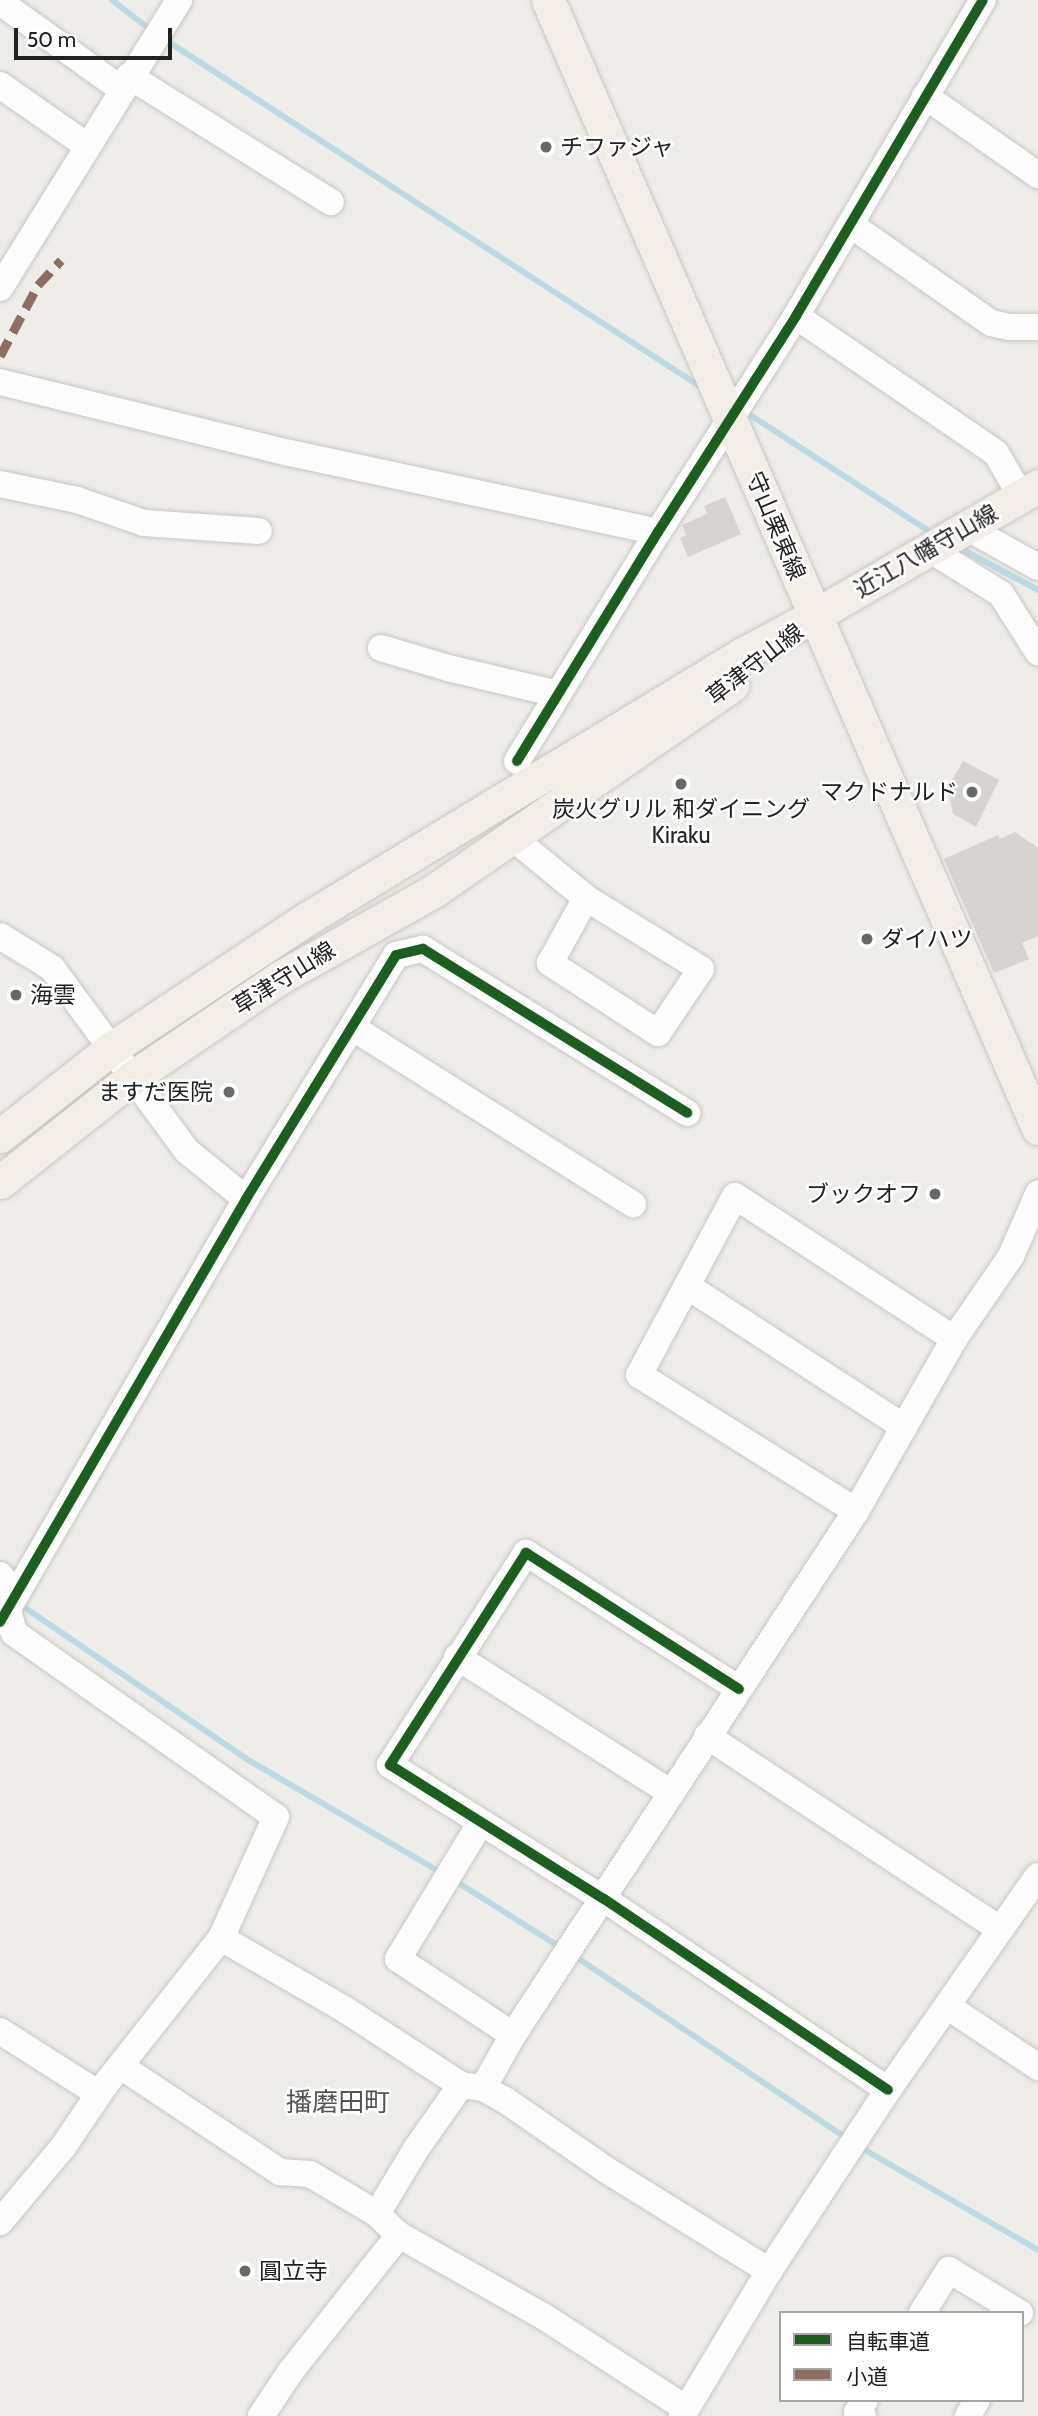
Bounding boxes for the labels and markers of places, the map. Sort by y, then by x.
place label: チファジャ [560,133,675,161]
marker: チファジャ [538,139,554,155]
marker: 炭火グリル 和ダイニング Kiraku [673,776,689,792]
place label: マクドナルド [820,778,958,806]
marker: マクドナルド [964,784,980,800]
place label: 炭火グリル 和ダイニング Kiraku [552,795,810,849]
place label: ダイハツ [881,925,973,953]
marker: ダイハツ [859,931,875,947]
place label: 海雲 [30,981,76,1009]
marker: 海雲 [8,987,24,1003]
place label: ますだ医院 [98,1078,213,1106]
marker: ますだ医院 [219,1082,239,1102]
place label: ブックオフ [806,1180,921,1208]
marker: ブックオフ [927,1186,943,1202]
place label: 圓立寺 [259,2257,328,2285]
marker: 圓立寺 [237,2263,253,2279]

